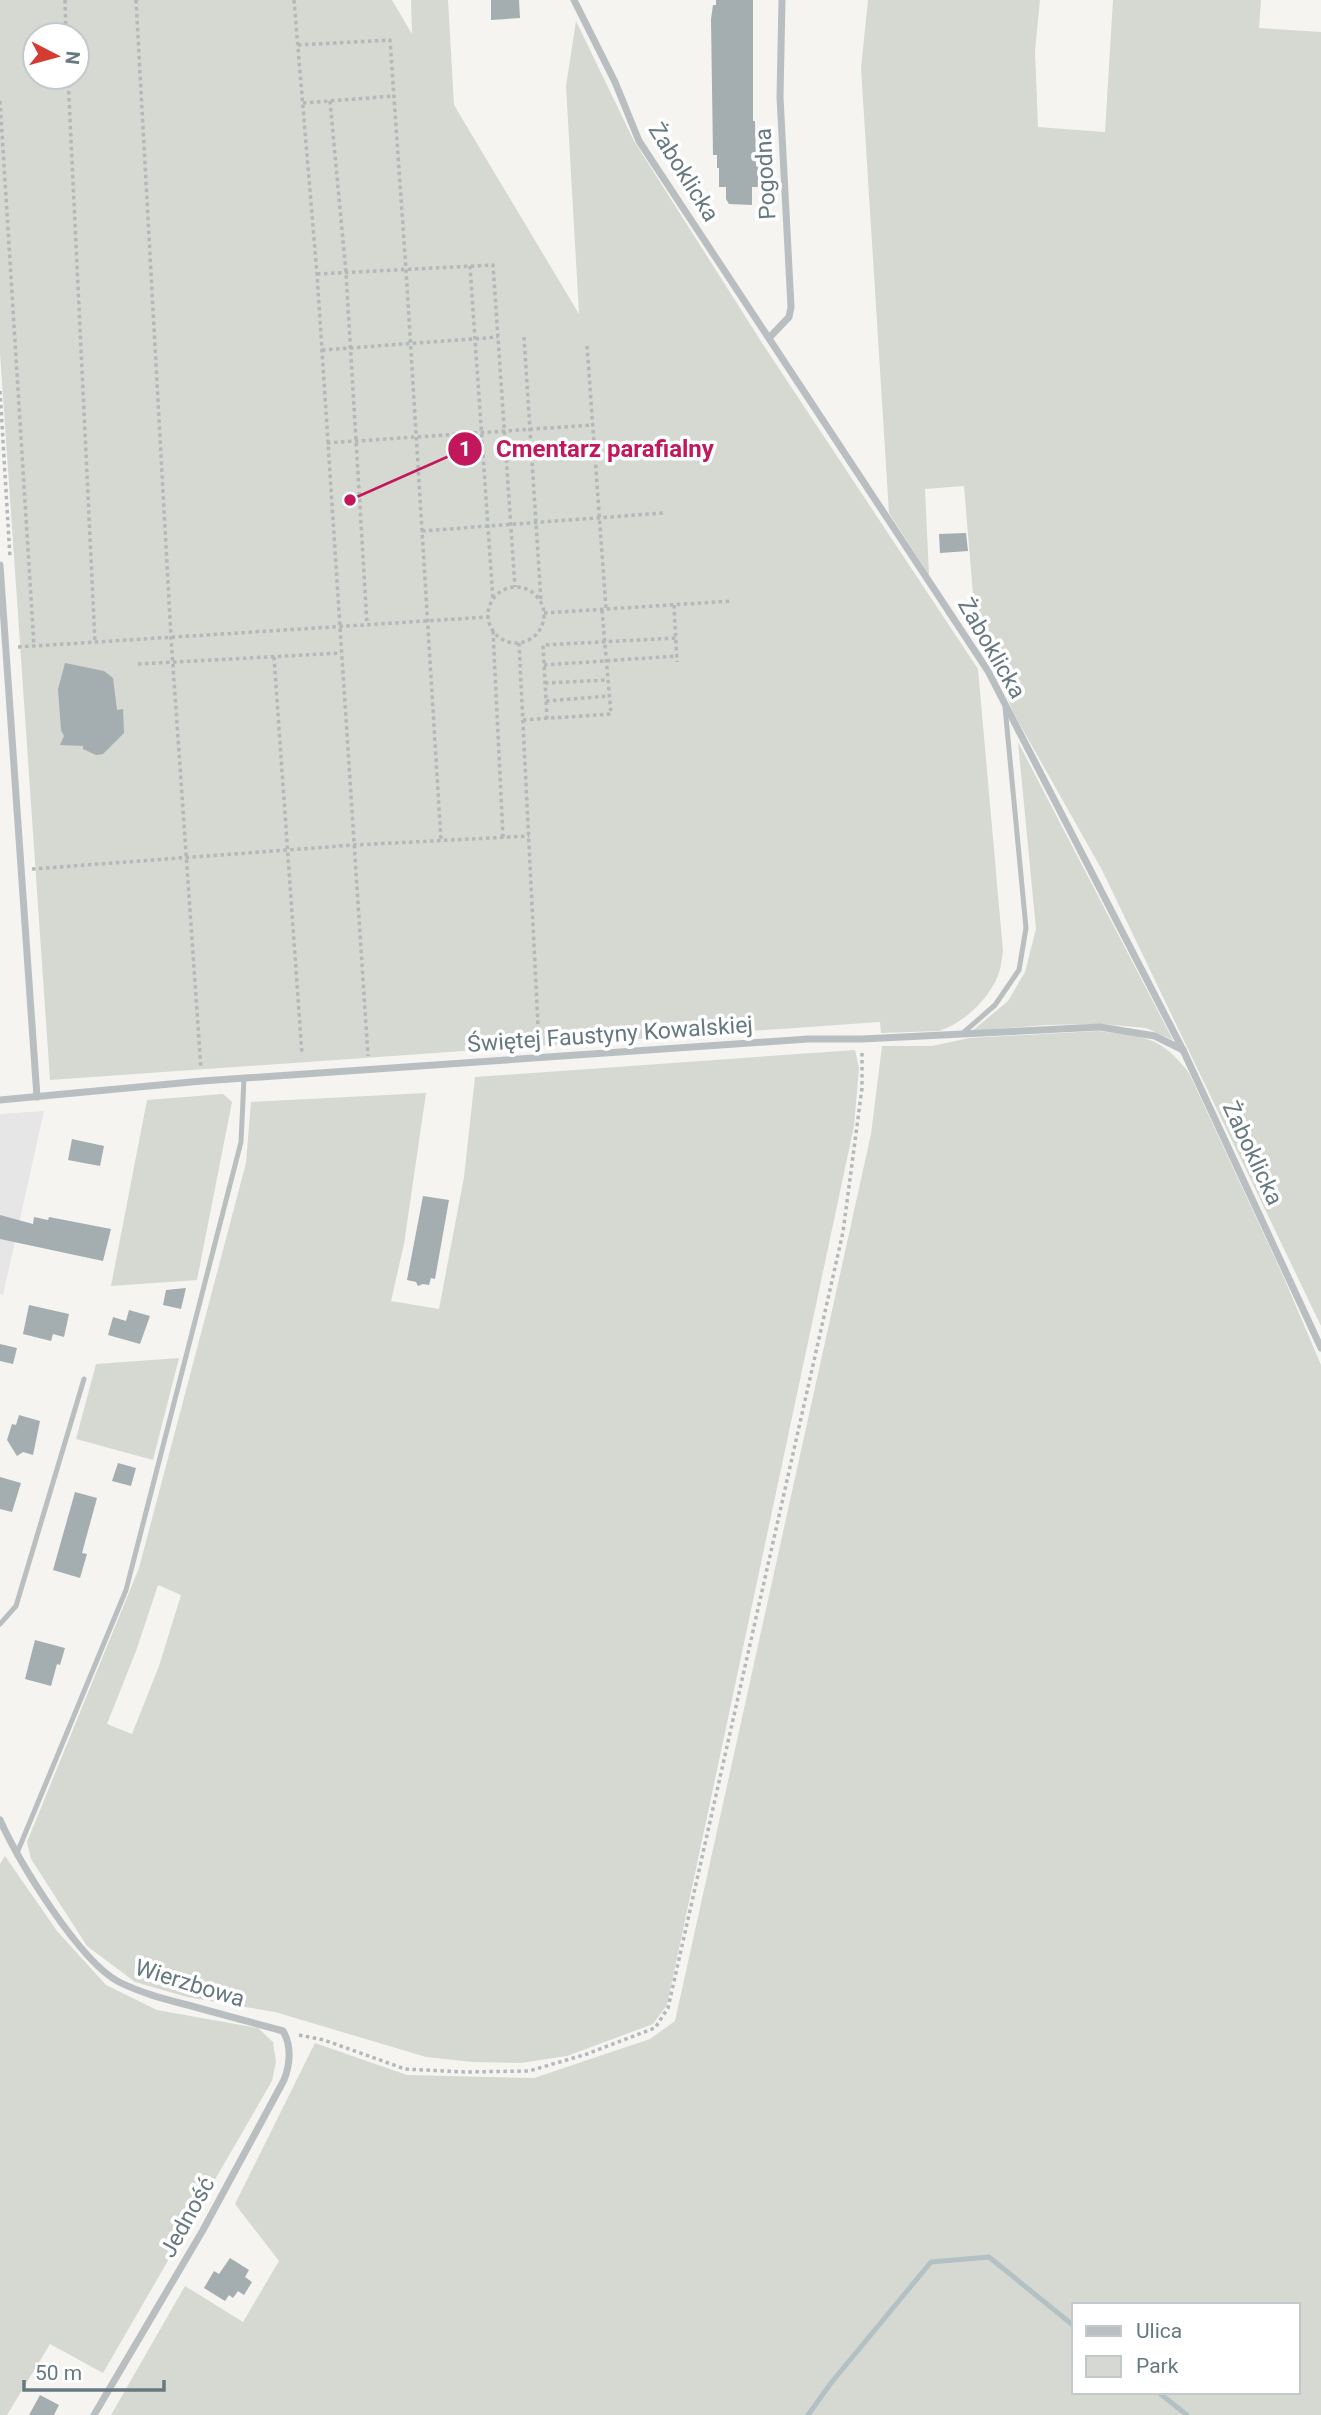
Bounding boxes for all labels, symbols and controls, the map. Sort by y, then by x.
north arrow [21,21,91,91]
text: N [60,50,85,66]
street label: Żaboklicka [643,118,725,227]
street label: Pogodna [750,127,781,220]
callout: Cmentarz parafialny [447,426,728,471]
text: Cmentarz parafialny [496,435,715,463]
text: 1 [459,437,471,461]
street label: Żaboklicka [952,593,1031,703]
street label: Świętej Faustyny Kowalskiej [466,1010,754,1058]
street label: Żaboklicka [1217,1097,1288,1209]
street label: Wierzbowa [132,1954,248,2013]
street label: Jedność [154,2172,220,2262]
legend [1072,2303,1300,2394]
text: Ulica [1136,2319,1182,2343]
scale bar [24,2348,164,2392]
text: Park [1136,2354,1179,2378]
text: 50 m [35,2361,82,2385]

